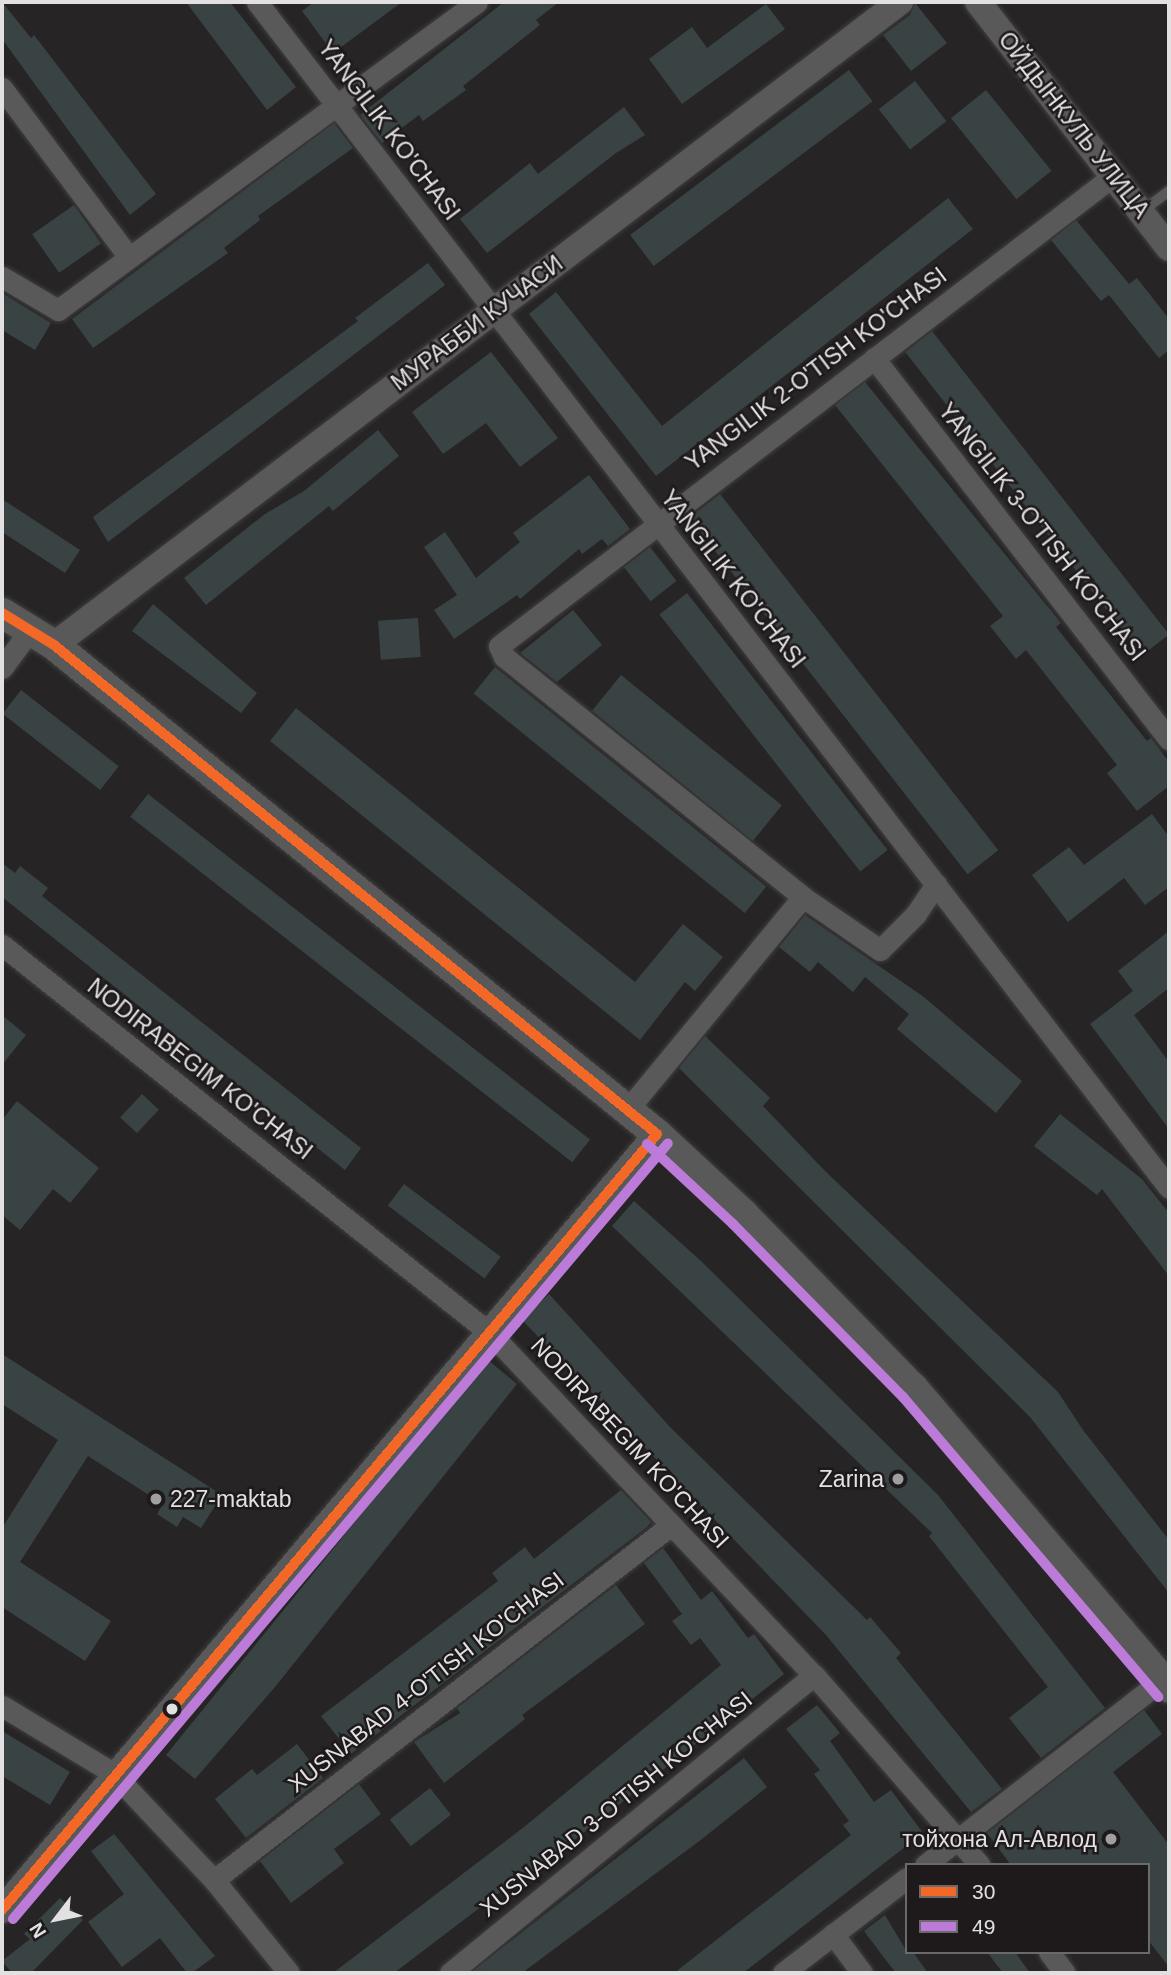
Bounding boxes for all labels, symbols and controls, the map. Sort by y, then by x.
street label: ОЙДЫНКУЛЬ УЛИЦА [993,26,1155,224]
street label: YANGILIK KO'CHASI [312,34,466,226]
street label: МУРАББИ КУЧАСИ [386,250,568,396]
street label: YANGILIK 2-O'TISH KO'CHASI [680,262,952,476]
street label: YANGILIK 3-O'TISH KO'CHASI [933,397,1151,667]
street label: YANGILIK KO'CHASI [655,484,811,674]
street label: NODIRABEGIM KO'CHASI [82,973,318,1165]
street label: NODIRABEGIM KO'CHASI [525,1332,735,1554]
place label: Zarina [819,1465,884,1493]
marker: Zarina [890,1471,906,1487]
place label: 227-maktab [170,1485,291,1513]
marker: 227-maktab [148,1491,164,1507]
street label: XUSNABAD 4-O'TISH KO'CHASI [283,1566,569,1798]
street label: XUSNABAD 3-O'TISH KO'CHASI [474,1686,758,1922]
unlabelled marker [165,1702,179,1716]
place label: тойхона Ал-Авлод [902,1825,1097,1853]
marker: тойхона Ал-Авлод [1103,1831,1119,1847]
legend [905,1863,1150,1954]
text: 30 [972,1880,995,1903]
north arrow [21,1884,91,1954]
text: 49 [972,1915,995,1938]
text: N [25,1919,50,1942]

